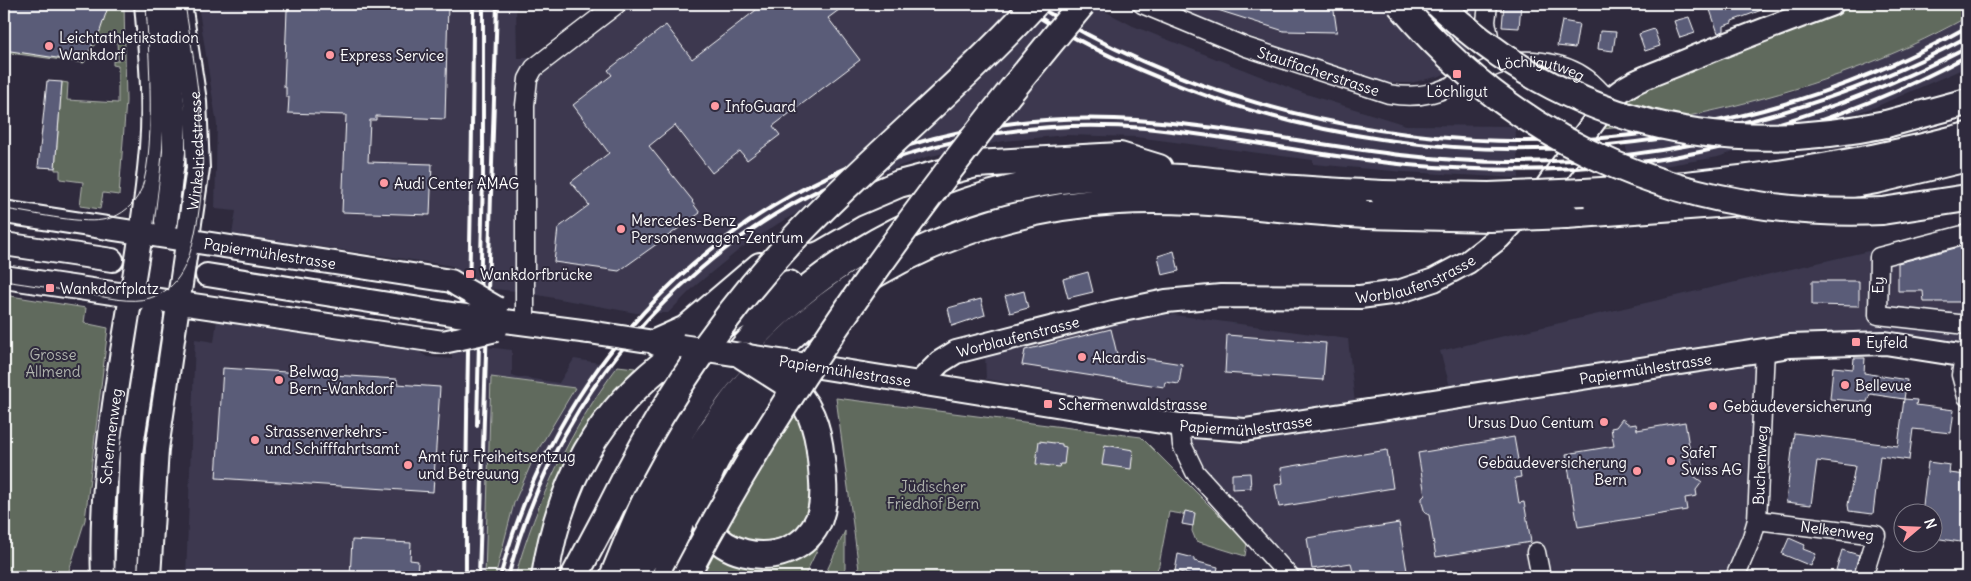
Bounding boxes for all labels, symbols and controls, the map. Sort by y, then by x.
place label: Leichtathletikstadion Wankdorf [59,28,199,64]
marker: Leichtathletikstadion Wankdorf [43,40,55,52]
street label: Stauffacherstrasse [1255,42,1382,100]
place label: Express Service [340,46,444,65]
marker: Express Service [324,49,336,61]
street label: Löchligutweg [1494,51,1588,85]
marker: Löchligut [1451,68,1463,80]
place label: Löchligut [1426,82,1488,101]
street label: Winkelriedstrasse [182,90,208,212]
place label: InfoGuard [725,97,796,116]
marker: InfoGuard [709,100,721,112]
place label: Audi Center AMAG [394,174,519,193]
marker: Audi Center AMAG [378,177,390,189]
place label: Mercedes-Benz Personenwagen-Zentrum [631,211,803,247]
marker: Mercedes-Benz Personenwagen-Zentrum [615,223,627,235]
street label: Papiermühlestrasse [202,233,337,273]
street label: Worblaufenstrasse [1354,250,1479,307]
place label: Wankdorfbrücke [480,265,593,284]
marker: Wankdorfbrücke [464,268,476,280]
street label: Ey [1868,276,1888,294]
place label: Wankdorfplatz [60,279,159,298]
marker: Wankdorfplatz [44,282,56,294]
street label: Worblaufenstrasse [954,311,1081,361]
place label: Eyfeld [1866,333,1908,352]
marker: Eyfeld [1850,336,1862,348]
park label: Grosse Allmend [25,345,81,381]
place label: Alcardis [1092,348,1146,367]
street label: Papiermühlestrasse [1578,349,1713,388]
street label: Papiermühlestrasse [778,351,912,391]
marker: Alcardis [1076,351,1088,363]
place label: Belwag Bern-Wankdorf [289,362,395,398]
marker: Belwag Bern-Wankdorf [273,374,285,386]
place label: Bellevue [1855,376,1912,395]
marker: Bellevue [1839,379,1851,391]
street label: Schermenweg [96,387,126,485]
place label: Schermenwaldstrasse [1058,395,1207,414]
place label: Gebäudeversicherung [1723,397,1872,416]
marker: Schermenwaldstrasse [1042,398,1054,410]
marker: Gebäudeversicherung [1707,400,1719,412]
street label: Papiermühlestrasse [1179,410,1314,439]
place label: Ursus Duo Centum [1467,413,1594,432]
marker: Ursus Duo Centum [1598,416,1610,428]
place label: Strassenverkehrs- und Schifffahrtsamt [265,422,399,458]
street label: Buchenweg [1748,425,1771,506]
marker: Strassenverkehrs- und Schifffahrtsamt [249,434,261,446]
place label: SafeT Swiss AG [1681,443,1742,479]
place label: Amt für Freiheitsentzug und Betreuung [418,447,576,483]
place label: Gebäudeversicherung Bern [1478,453,1627,489]
marker: SafeT Swiss AG [1665,455,1677,467]
marker: Amt für Freiheitsentzug und Betreuung [402,459,414,471]
marker: Gebäudeversicherung Bern [1631,465,1643,477]
park label: Jüdischer Friedhof Bern [887,477,980,513]
north arrow [1894,504,1944,554]
street label: Nelkenweg [1799,516,1875,544]
text: N [1920,516,1940,531]

